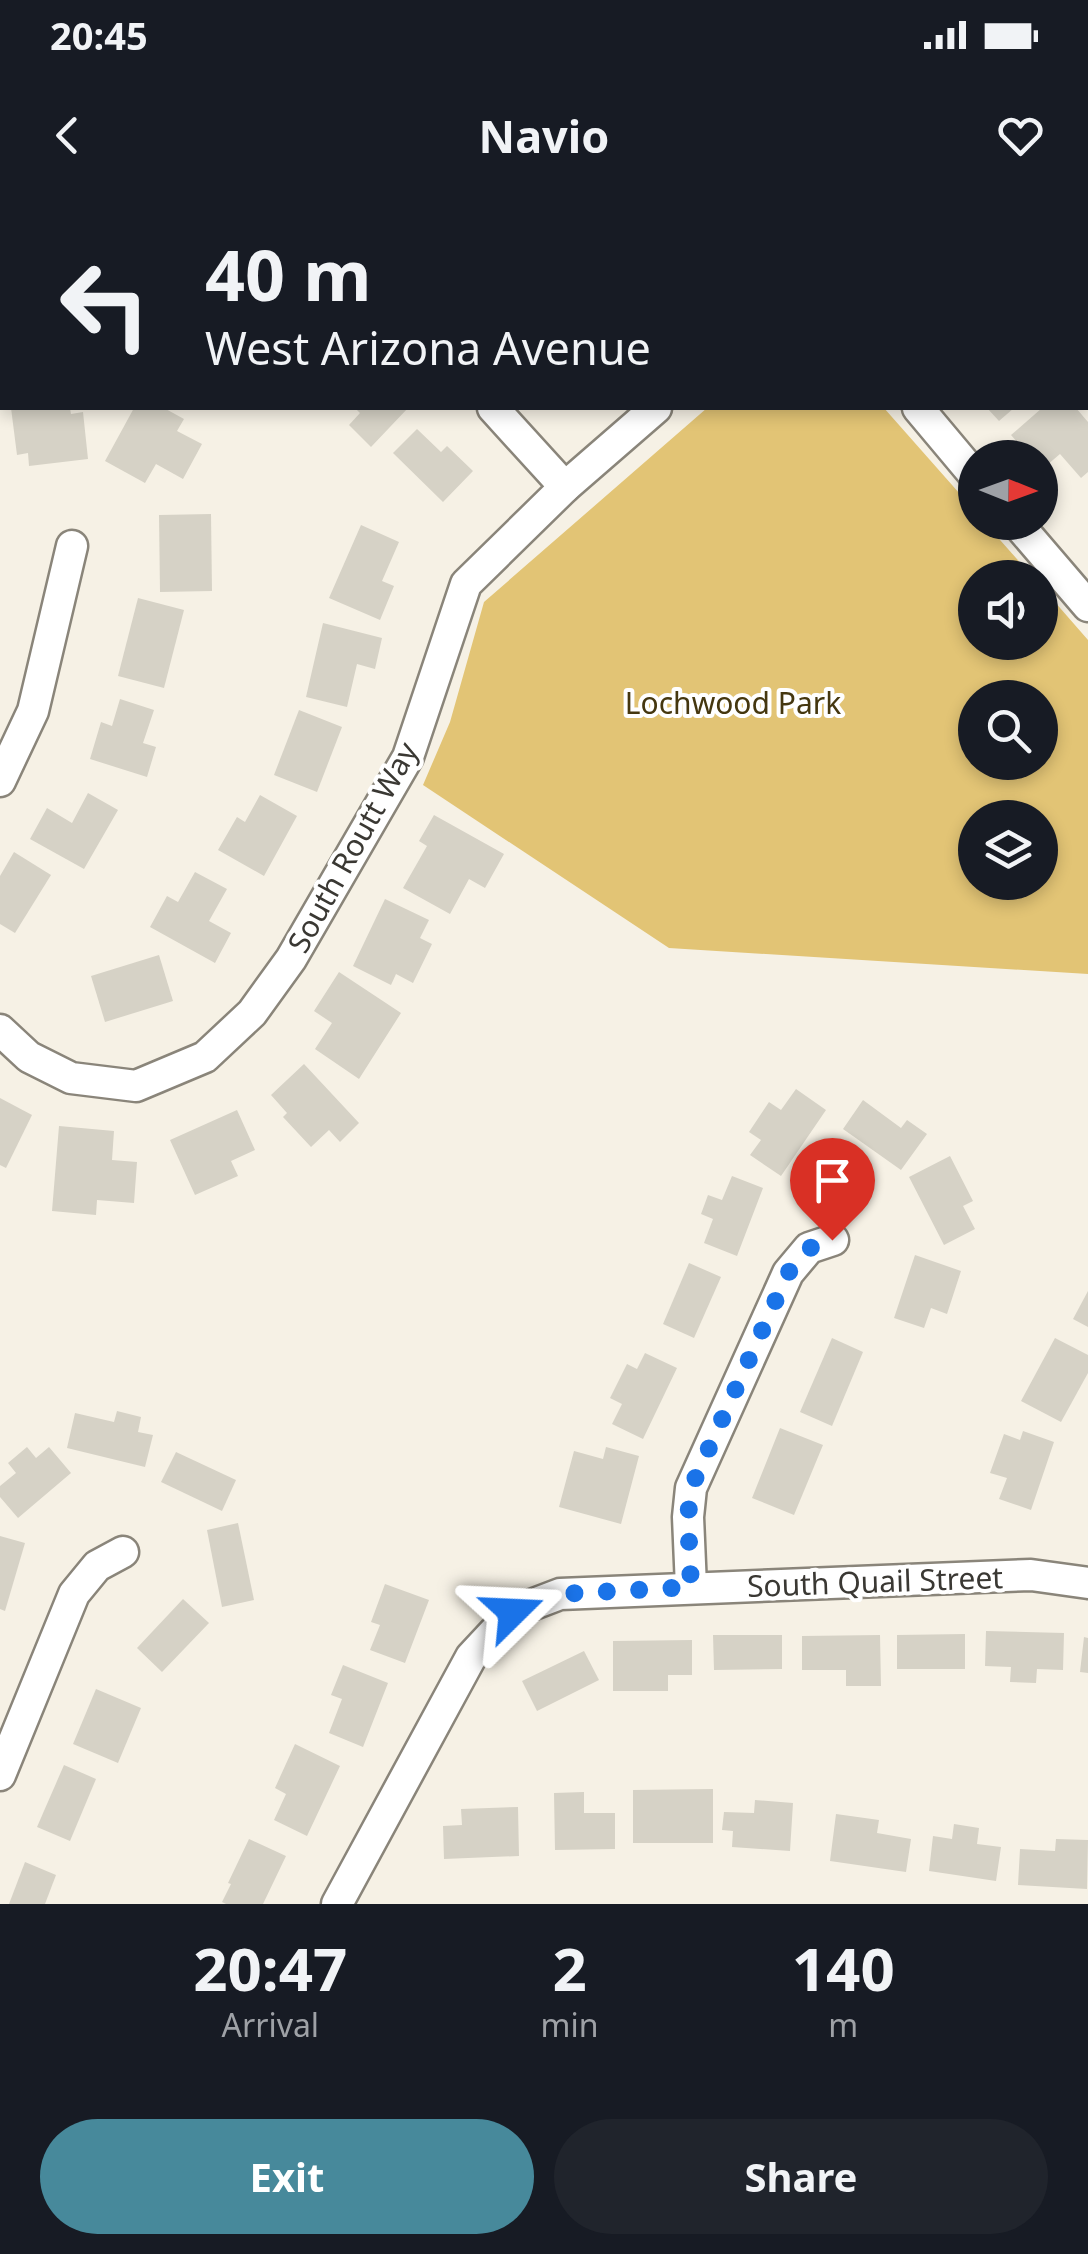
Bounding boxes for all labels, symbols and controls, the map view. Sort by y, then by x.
text: 20:45 [50,9,148,61]
text: Navio [479,105,609,166]
icon: back [40,108,95,163]
icon: heart [993,108,1048,163]
text: 40 m [205,226,372,322]
icon: left [40,240,170,370]
text: West Arizona Avenue [205,317,651,378]
north arrow [958,440,1058,540]
map controls [958,440,1058,900]
button: sound [958,560,1058,660]
button: search [958,680,1058,780]
park label: Lochwood Park [625,682,841,723]
street label: South Routt Way [277,734,427,960]
button: layers [958,800,1058,900]
pin [790,1138,875,1241]
icon: arrive [805,1153,860,1208]
street label: South Quail Street [746,1556,1004,1606]
position arrow [461,1560,565,1664]
text: 20:47 [193,1927,347,2009]
text: 2 [552,1927,587,2009]
text: 140 [792,1927,895,2009]
text: Arrival [222,2003,319,2046]
text: min [541,2003,599,2046]
text: m [828,2003,858,2046]
button: Exit [40,2119,534,2234]
button: Share [554,2119,1048,2234]

